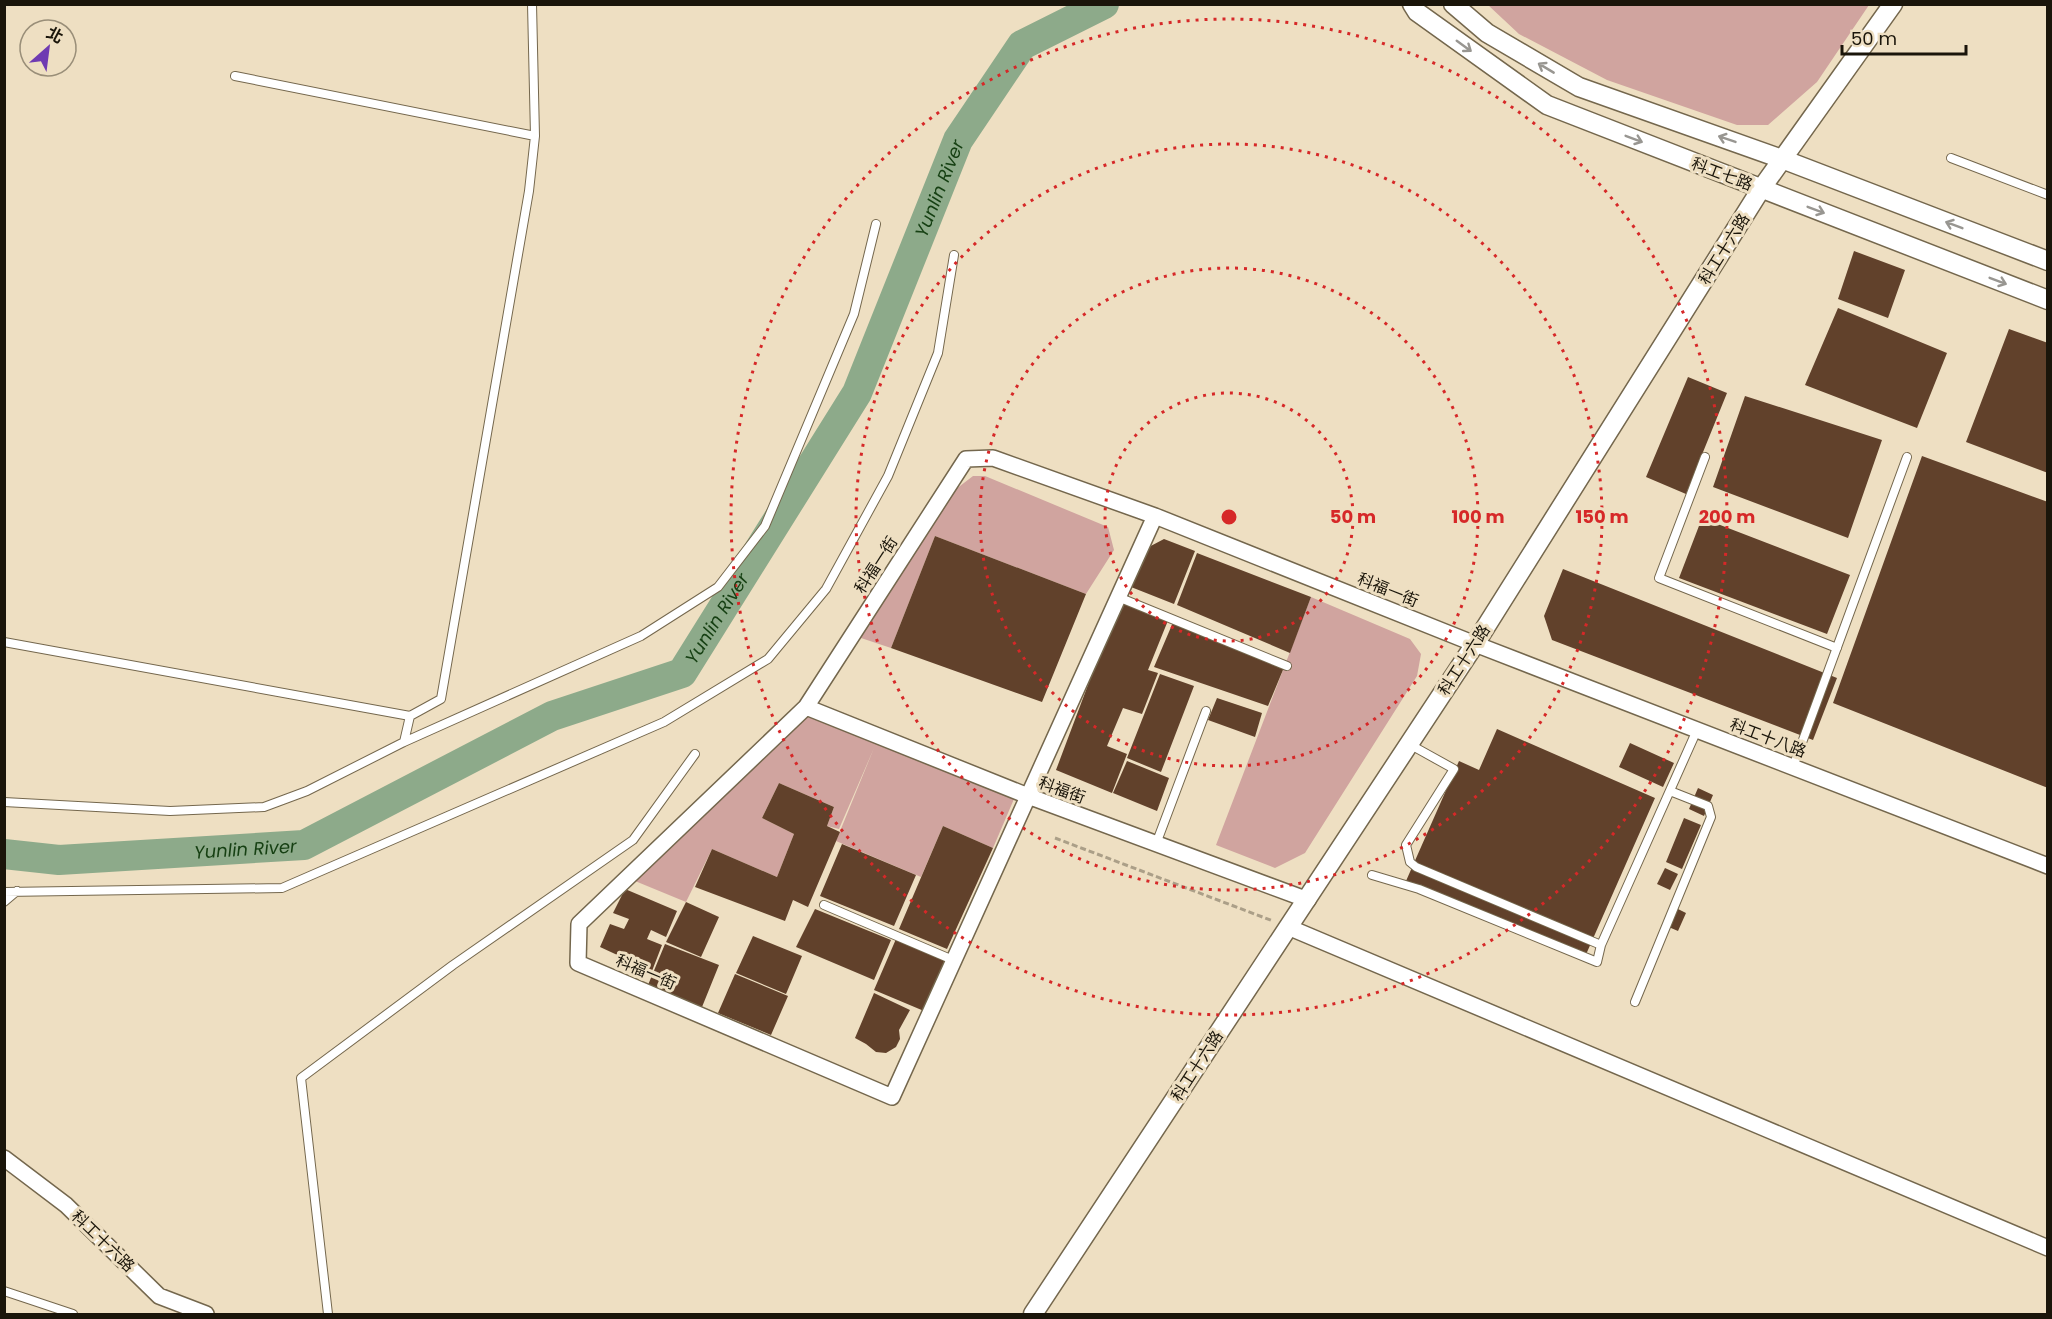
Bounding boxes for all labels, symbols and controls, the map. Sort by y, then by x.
north arrow [18,18,78,78]
scale bar [1842,18,1966,56]
text: 北 [42,21,67,49]
text: 50 m [1851,26,1897,51]
one-way arrow [1456,40,1472,52]
one-way arrow [1538,62,1555,74]
one-way arrow [1718,133,1737,144]
one-way arrow [1624,134,1642,145]
water label: Yunlin River [908,135,970,241]
street label: 科工七路 [1688,152,1756,196]
one-way arrow [1806,205,1825,216]
street label: 科工十六路 [1693,209,1755,289]
one-way arrow [1945,219,1963,230]
one-way arrow [1988,276,2006,287]
text: 50 m [1330,504,1376,529]
text: 100 m [1451,504,1505,529]
text: 150 m [1575,504,1629,529]
text: 200 m [1699,504,1755,529]
centre of rings [1219,507,1239,527]
street label: 科福一街 [849,532,903,598]
water label: Yunlin River [678,567,755,668]
street label: 科福一街 [1354,567,1422,613]
street label: 科工十六路 [1433,620,1495,700]
street label: 科工十八路 [1727,713,1809,763]
street label: 科福街 [1036,771,1088,809]
water label: Yunlin River [193,833,299,864]
street label: 科福一街 [612,949,680,995]
street label: 科工十六路 [1166,1026,1228,1106]
street label: 科工十六路 [66,1205,140,1277]

